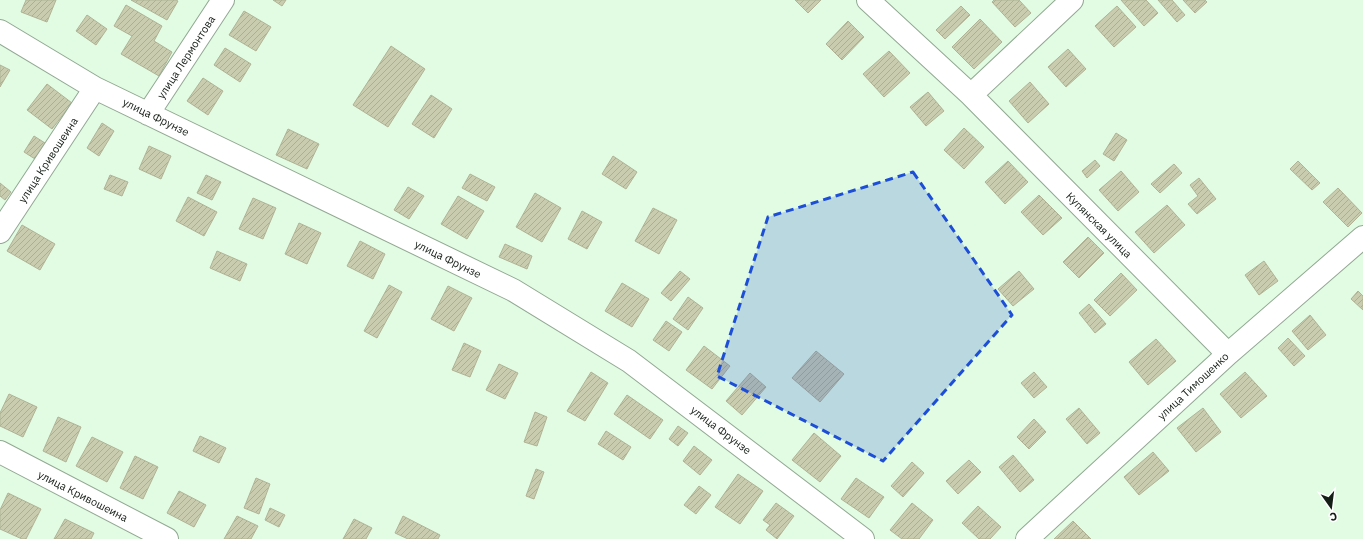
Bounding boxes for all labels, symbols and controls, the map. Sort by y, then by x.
street label: улица Лермонтова [154,13,218,101]
street label: улица Фрунзе [120,95,192,139]
street label: улица Кривошеина [15,115,81,205]
street label: Купянская улица [1063,189,1135,261]
street label: улица Фрунзе [412,237,484,281]
street label: улица Тимошенко [1154,349,1232,423]
street label: улица Фрунзе [688,403,754,457]
street label: улица Кривошеина [36,467,130,525]
north arrow [1311,487,1351,527]
text: С [1328,509,1339,524]

